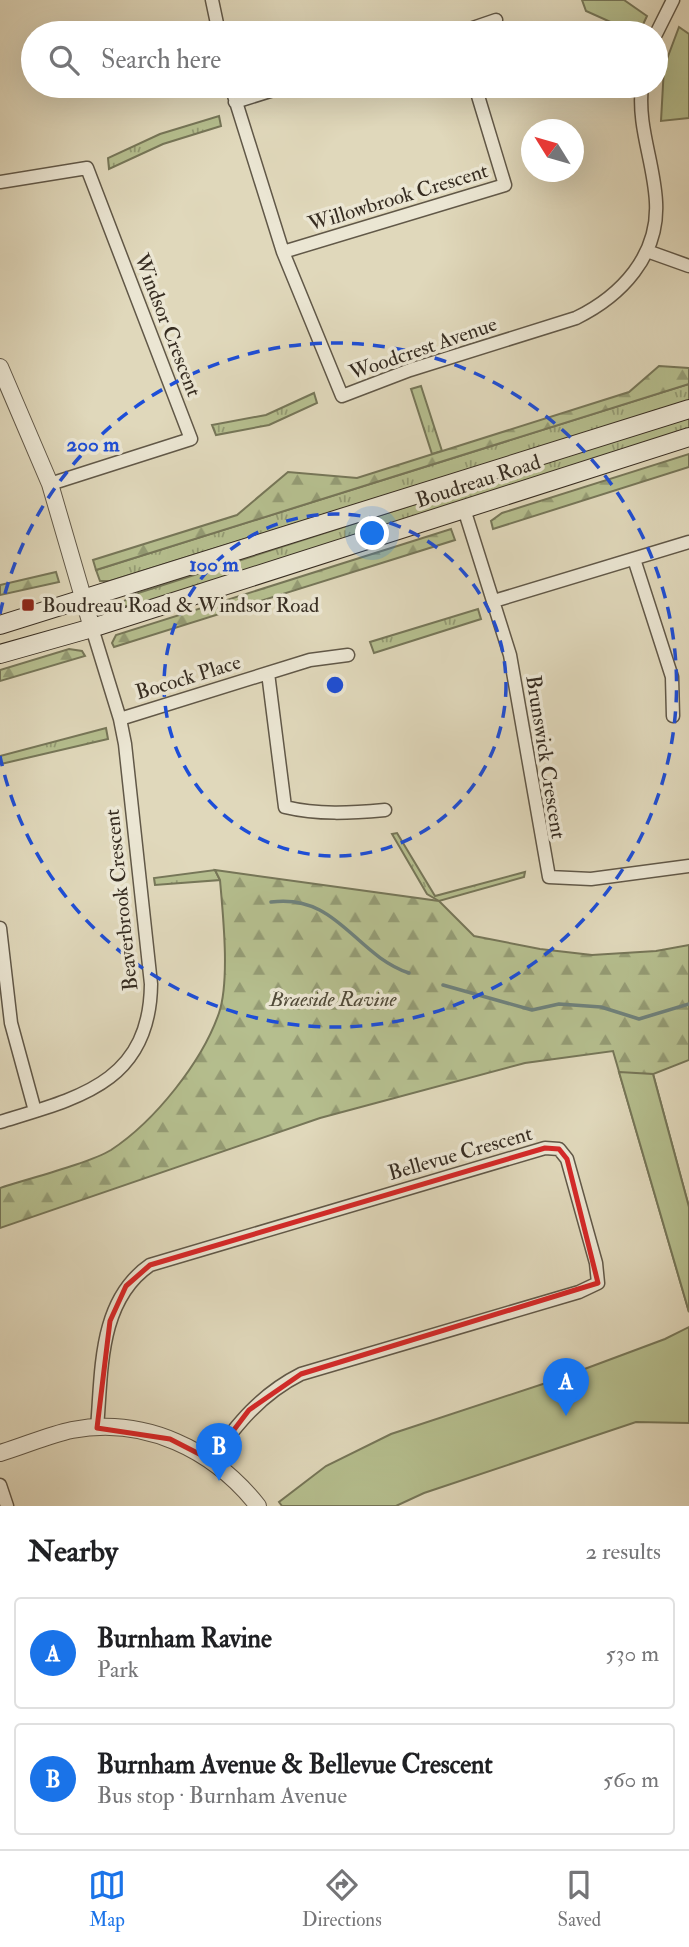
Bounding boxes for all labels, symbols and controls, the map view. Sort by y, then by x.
search box [21,21,668,98]
icon: search [45,41,83,79]
text: Search here [101,44,221,76]
north arrow [521,119,584,182]
street label: Willowbrook Crescent [304,157,492,238]
street label: Windsor Crescent [127,249,207,401]
street label: Woodcrest Avenue [345,311,501,387]
text: 200 m [67,431,120,458]
street label: Boudreau Road [412,448,545,514]
your location [355,516,389,550]
text: 100 m [189,551,240,578]
place label: Boudreau Road & Windsor Road [42,592,320,619]
marker: Boudreau Road & Windsor Road [20,597,36,613]
street label: Bocock Place [132,649,244,706]
centre of rings [323,673,347,697]
street label: Brunswick Crescent [519,673,572,841]
street label: Beaverbrook Crescent [99,808,144,992]
park label: Braeside Ravine [268,986,398,1013]
street label: Bellevue Crescent [385,1120,536,1187]
pin: A [543,1358,589,1416]
pin: B [196,1423,242,1481]
text: Nearby [28,1533,118,1570]
text: 2 results [586,1537,661,1566]
text: Burnham Ravine [97,1623,272,1655]
text: A [46,1639,60,1668]
text: 530 m [606,1639,659,1668]
text: Park [97,1655,139,1684]
text: Burnham Avenue & Bellevue Crescent [97,1749,493,1781]
text: B [45,1765,61,1794]
text: 560 m [603,1765,659,1794]
text: Bus stop · Burnham Avenue [97,1781,347,1810]
tab: Map [88,1866,126,1932]
tab: Directions [302,1866,382,1932]
tab: Saved [558,1866,601,1932]

